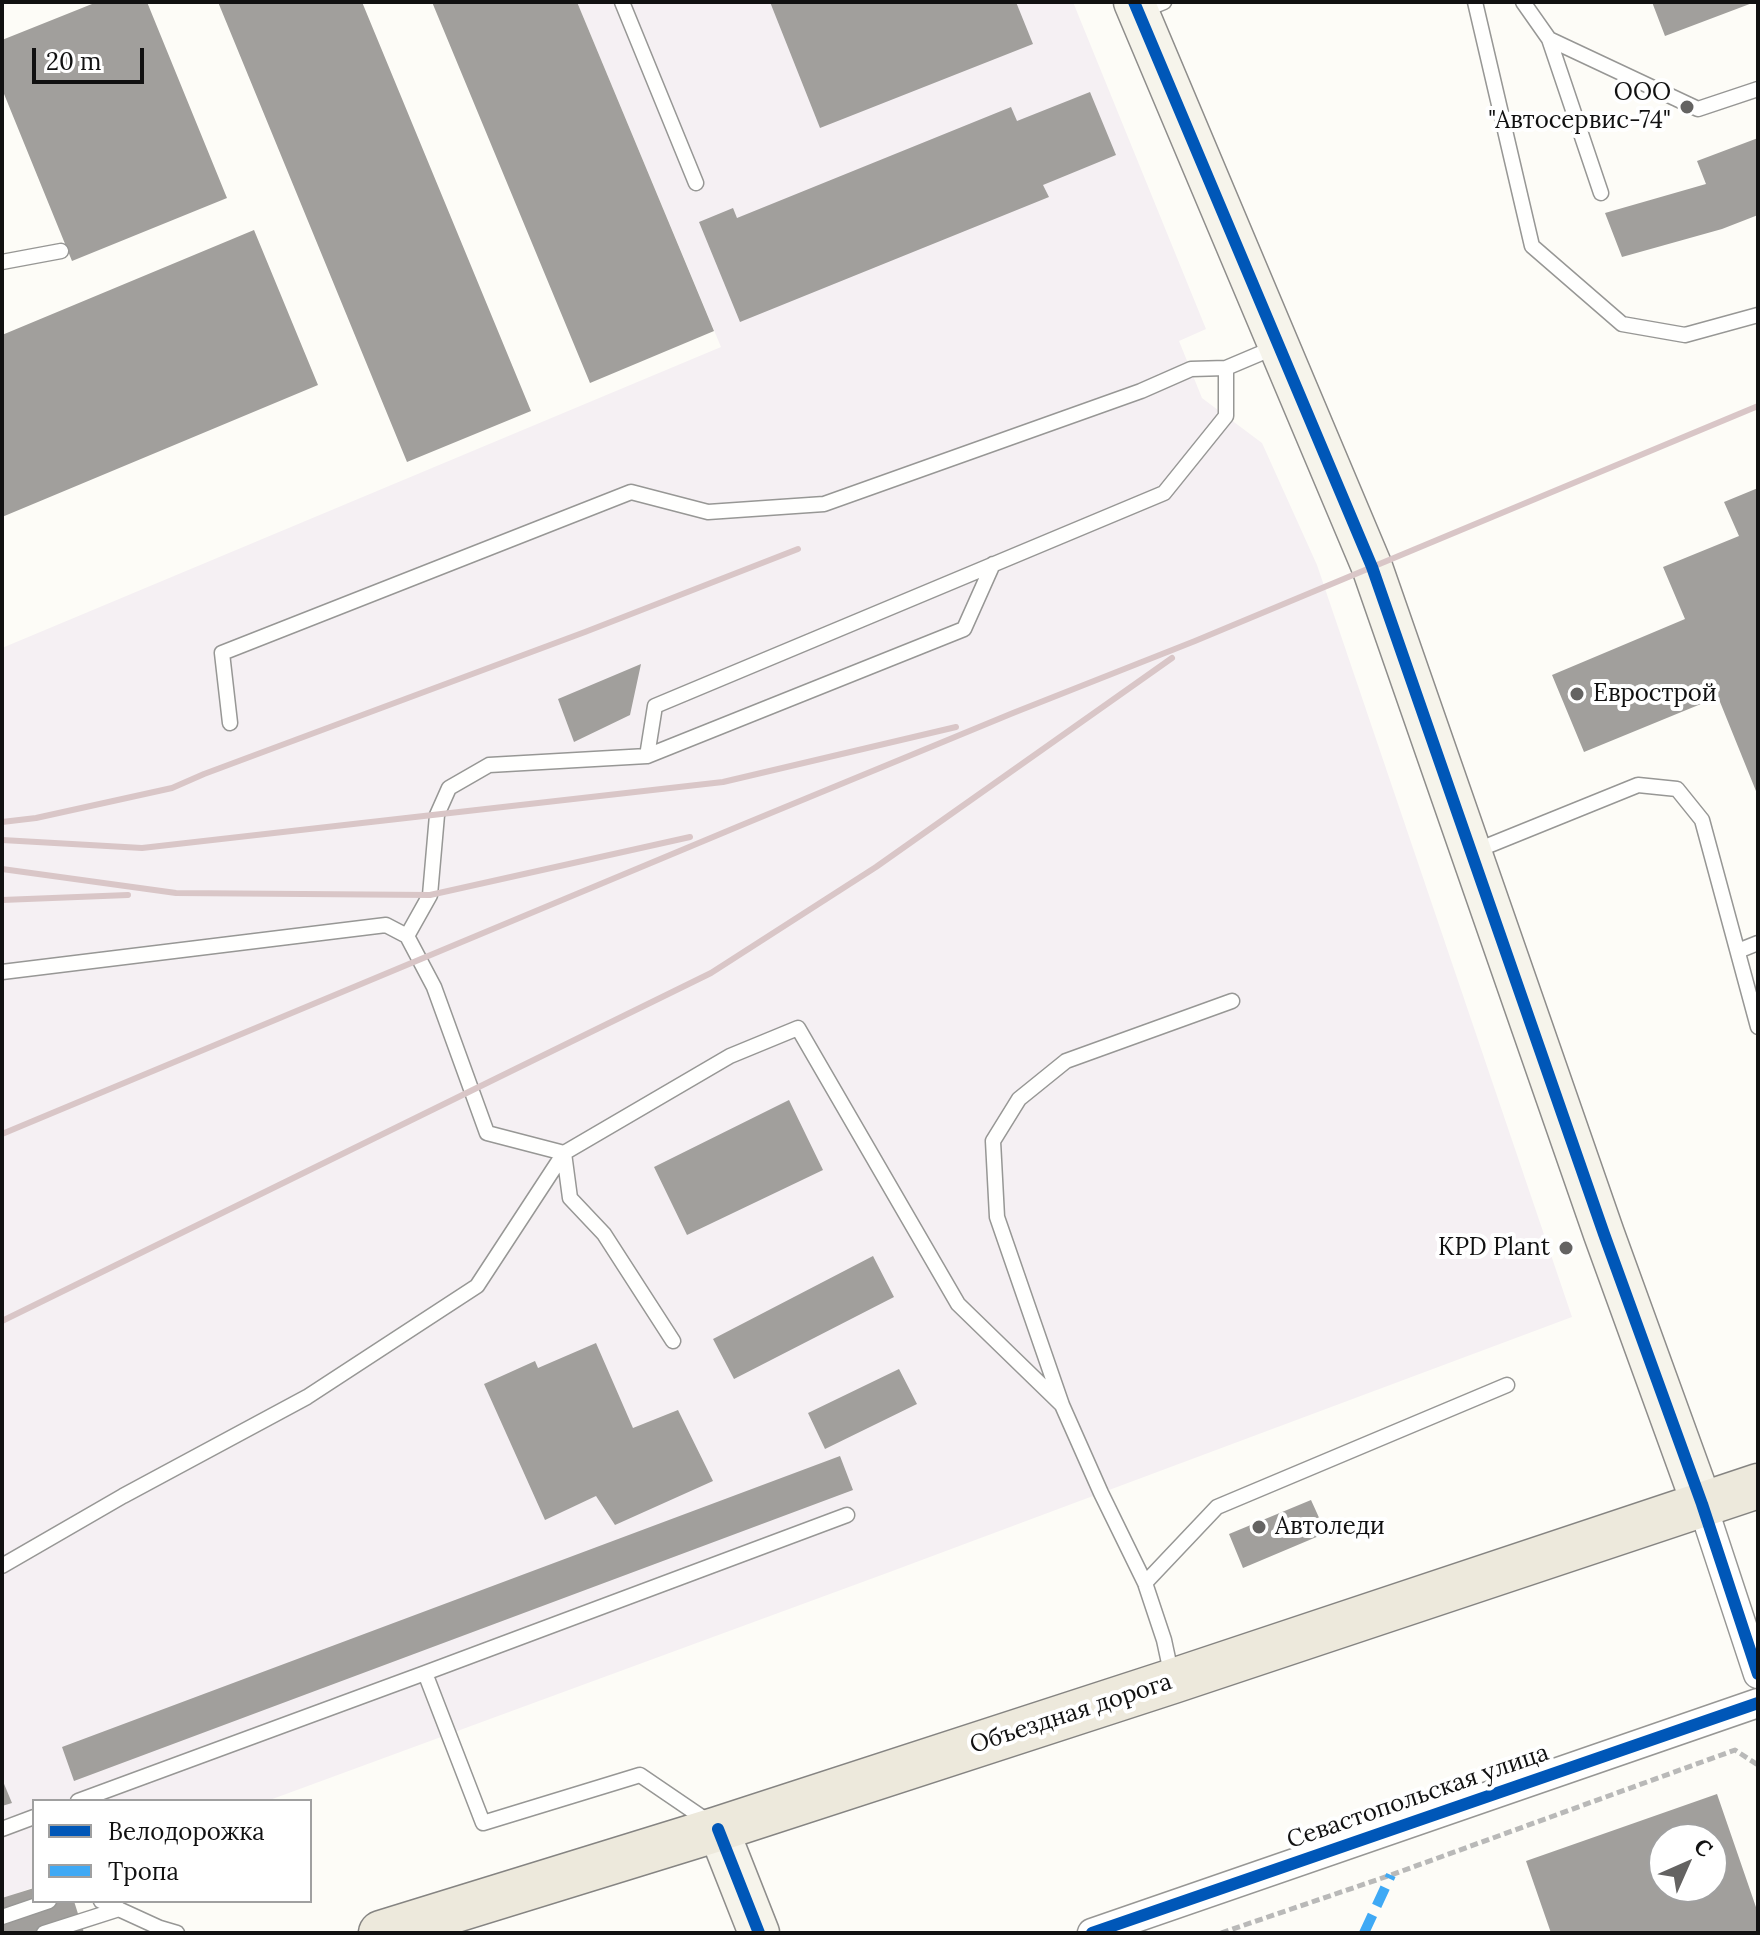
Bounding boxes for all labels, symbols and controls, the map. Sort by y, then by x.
scale bar [36,32,148,82]
text: 20 m [46,46,102,77]
place label: ООО "Автосервис-74" [1488,79,1671,135]
marker: ООО "Автосервис-74" [1678,98,1696,116]
place label: Еврострой [1593,680,1717,708]
marker: Еврострой [1568,685,1586,703]
place label: KPD Plant [1438,1234,1550,1262]
marker: KPD Plant [1557,1239,1575,1257]
place label: Автоледи [1275,1513,1385,1541]
marker: Автоледи [1250,1518,1268,1536]
street label: Объездная дорога [966,1668,1176,1760]
street label: Севастопольская улица [1283,1739,1553,1855]
legend [32,1799,312,1903]
text: Велодорожка [108,1816,265,1847]
north arrow [1648,1823,1728,1903]
text: С [1688,1832,1719,1863]
text: Тропа [108,1856,179,1887]

